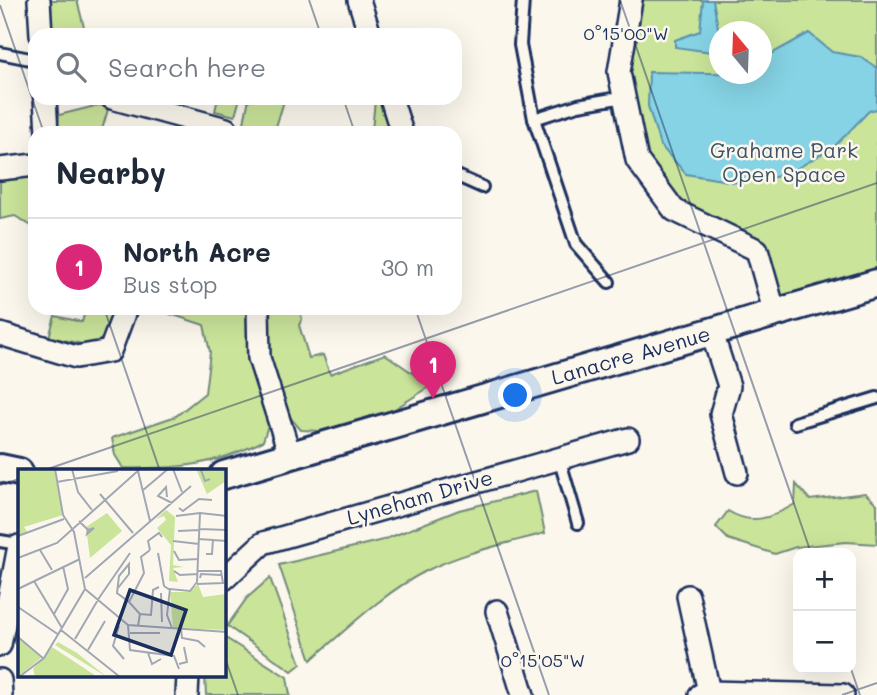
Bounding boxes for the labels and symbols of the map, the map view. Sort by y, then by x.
text: 0°15'00"W [584,21,668,45]
north arrow [709,21,772,84]
park label: Grahame Park Open Space [710,136,858,187]
street label: Lanacre Avenue [548,319,713,390]
pin: 1 [410,341,456,399]
your location [498,378,532,412]
street label: Lyneham Drive [344,463,496,530]
inset map [18,469,226,678]
text: 0°15'05"W [501,648,585,672]

